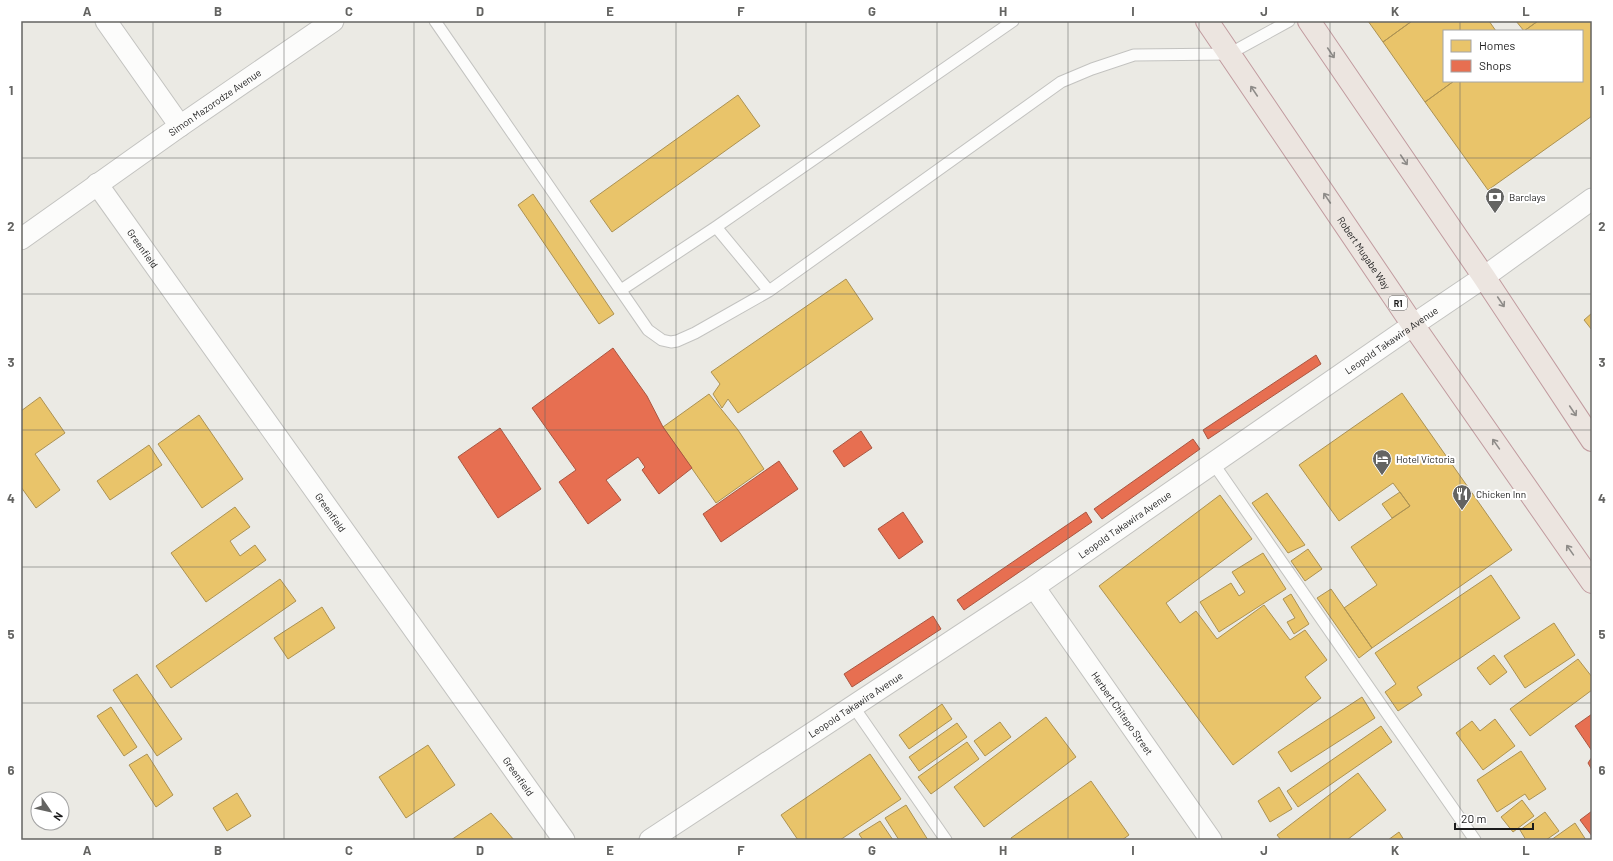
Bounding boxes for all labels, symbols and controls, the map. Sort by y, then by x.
text: A [83,3,92,19]
text: B [214,3,222,19]
text: C [345,3,353,19]
text: D [476,3,484,19]
text: E [606,3,614,19]
text: F [737,3,745,19]
text: G [868,3,876,19]
text: H [999,3,1007,19]
text: I [1131,3,1135,19]
text: J [1260,3,1268,19]
text: K [1391,3,1399,19]
text: L [1522,3,1530,19]
legend [1443,30,1583,82]
text: Homes [1479,38,1516,52]
one-way arrow [1327,47,1335,58]
text: Shops [1479,58,1512,72]
street label: Simon Mazorodze Avenue [166,66,263,138]
text: 1 [9,82,13,98]
text: 1 [1600,82,1604,98]
one-way arrow [1250,85,1258,96]
one-way arrow [1400,155,1408,166]
bank icon: Barclays [1484,186,1506,214]
place label: Barclays [1509,191,1546,203]
one-way arrow [1323,193,1331,204]
street label: Robert Mugabe Way [1335,214,1393,292]
text: 2 [7,218,15,234]
text: 2 [1598,218,1606,234]
street label: Greenfield [125,227,161,270]
road number: R1 [1389,296,1407,310]
one-way arrow [1497,297,1505,308]
street label: Leopold Takawira Avenue [1342,304,1440,376]
text: 3 [7,354,15,370]
text: 3 [1598,354,1606,370]
one-way arrow [1569,405,1577,416]
one-way arrow [1492,438,1500,449]
hotel icon: Hotel Victoria [1371,448,1393,476]
place label: Hotel Victoria [1396,453,1455,465]
restaurant icon: Chicken Inn [1451,483,1473,511]
street label: Leopold Takawira Avenue [1076,488,1173,561]
place label: Chicken Inn [1476,488,1526,500]
text: 4 [7,490,15,506]
street label: Greenfield [313,490,349,534]
text: 4 [1598,490,1606,506]
one-way arrow [1566,545,1574,556]
text: 5 [7,626,15,642]
text: 5 [1598,626,1606,642]
street label: Leopold Takawira Avenue [806,669,905,740]
street label: Herbert Chitepo Street [1089,669,1156,757]
street label: Greenfield [501,754,537,798]
text: 6 [8,762,15,778]
text: 6 [1599,762,1606,778]
north arrow [30,791,70,831]
scale bar [1455,805,1533,831]
text: N [51,810,66,824]
text: 20 m [1461,811,1487,825]
text: A [83,842,92,858]
text: B [214,842,222,858]
text: C [345,842,353,858]
text: D [476,842,484,858]
text: E [606,842,614,858]
text: F [737,842,745,858]
text: G [868,842,876,858]
text: H [999,842,1007,858]
text: I [1131,842,1135,858]
text: J [1260,842,1268,858]
text: K [1391,842,1399,858]
text: L [1522,842,1530,858]

